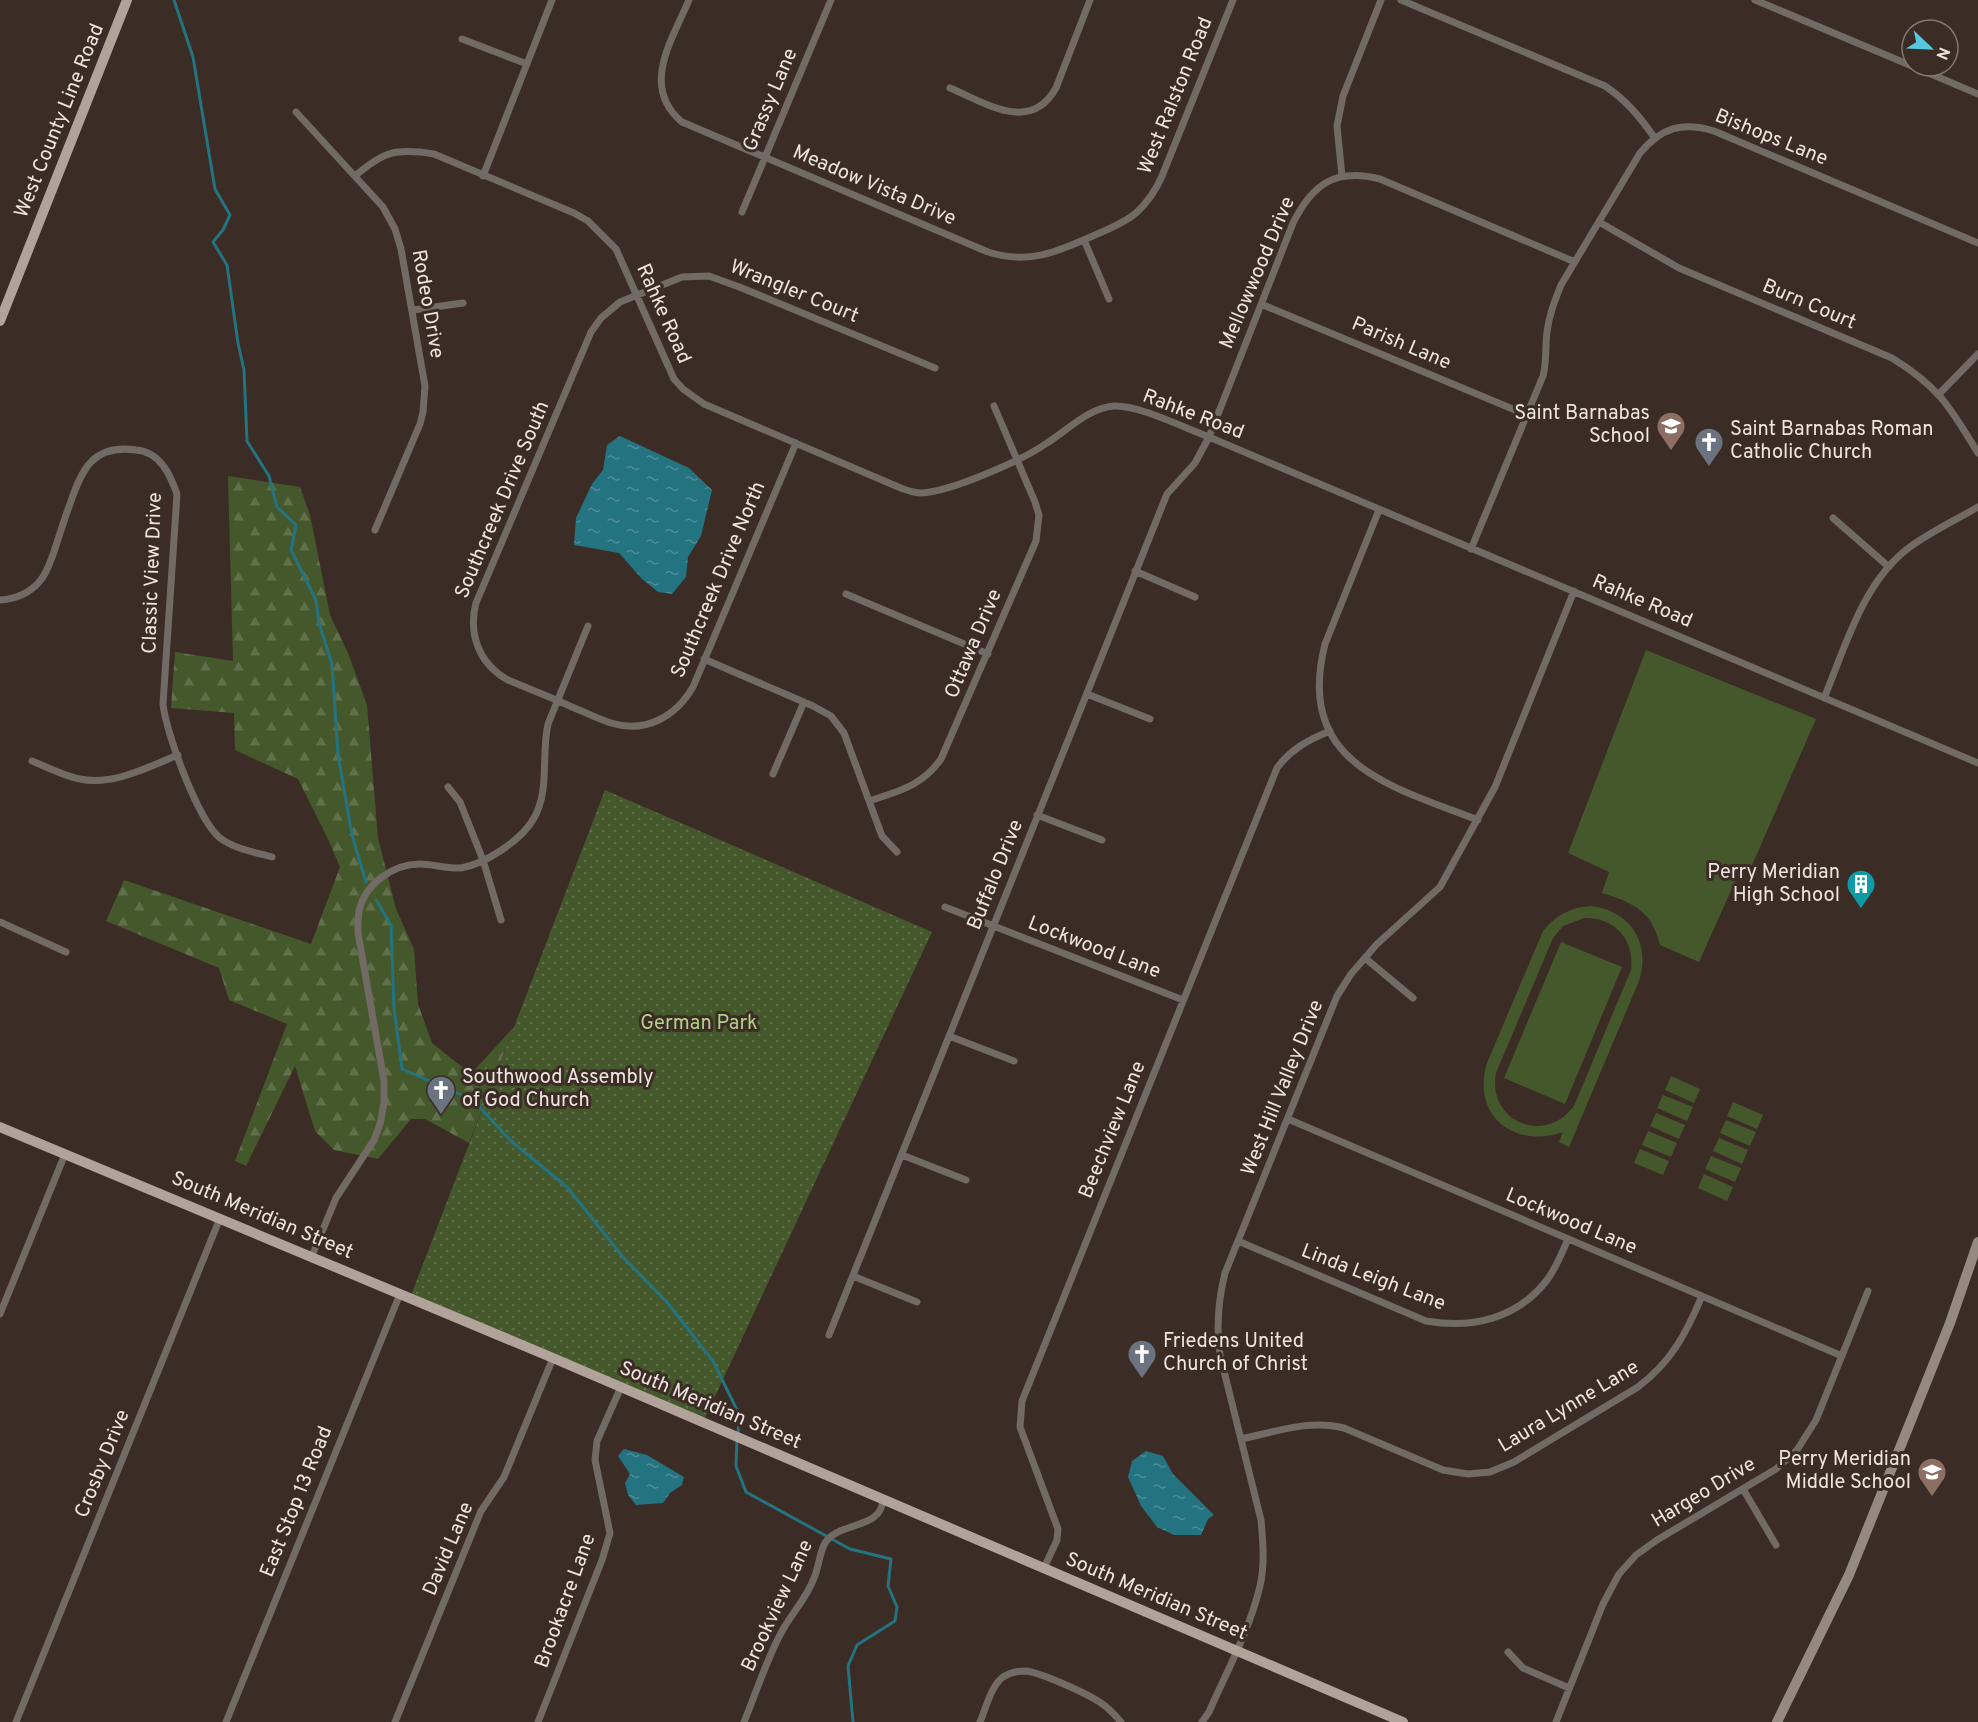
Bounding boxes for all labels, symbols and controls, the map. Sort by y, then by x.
street label: West Ralston Road [1133,14,1219,178]
north arrow [1900,18,1960,78]
street label: West County Line Road [9,20,111,222]
street label: Grassy Lane [738,44,804,156]
text: N [1931,44,1953,62]
street label: Bishops Lane [1711,104,1831,172]
street label: Meadow Vista Drive [788,140,960,232]
street label: Mellowwood Drive [1214,193,1302,353]
street label: Rodeo Drive [405,248,449,360]
street label: Wrangler Court [726,254,862,330]
street label: Rahke Road [629,260,697,368]
street label: Burn Court [1758,274,1860,336]
street label: Parish Lane [1347,311,1455,377]
street label: Rahke Road [1139,384,1247,446]
street label: Southcreek Drive South [450,397,556,603]
place label: Saint Barnabas School [1514,401,1650,450]
school or university icon: Saint Barnabas School [1655,410,1687,452]
place label: Saint Barnabas Roman Catholic Church [1730,417,1934,466]
church icon: Saint Barnabas Roman Catholic Church [1693,426,1725,468]
street label: Southcreek Drive North [666,478,772,682]
street label: Classic View Drive [137,492,169,654]
street label: Rahke Road [1588,569,1696,635]
street label: Ottawa Drive [939,585,1009,703]
street label: Buffalo Drive [962,816,1030,934]
place label: Perry Meridian High School [1707,860,1840,909]
building icon: Perry Meridian High School [1845,868,1877,910]
street label: Lockwood Lane [1024,911,1164,985]
street label: West Hill Valley Drive [1236,996,1330,1180]
park label: German Park [640,1011,758,1037]
street label: Beechview Lane [1074,1057,1152,1203]
place label: Southwood Assembly of God Church [462,1065,653,1114]
church icon: Southwood Assembly of God Church [425,1074,457,1116]
street label: South Meridian Street [167,1166,357,1266]
street label: Lockwood Lane [1501,1183,1641,1261]
street label: Linda Leigh Lane [1297,1238,1449,1318]
place label: Friedens United Church of Christ [1163,1329,1308,1378]
church icon: Friedens United Church of Christ [1126,1338,1158,1380]
street label: Laura Lynne Lane [1494,1355,1644,1459]
street label: South Meridian Street [615,1356,805,1456]
street label: Crosby Drive [70,1406,136,1522]
street label: East Stop 13 Road [255,1423,339,1581]
place label: Perry Meridian Middle School [1778,1447,1911,1496]
street label: Hargeo Drive [1647,1452,1761,1534]
school or university icon: Perry Meridian Middle School [1916,1456,1948,1498]
street label: David Lane [418,1498,480,1600]
street label: Brookacre Lane [530,1530,602,1672]
street label: Brookview Lane [736,1536,820,1676]
street label: South Meridian Street [1061,1547,1251,1647]

